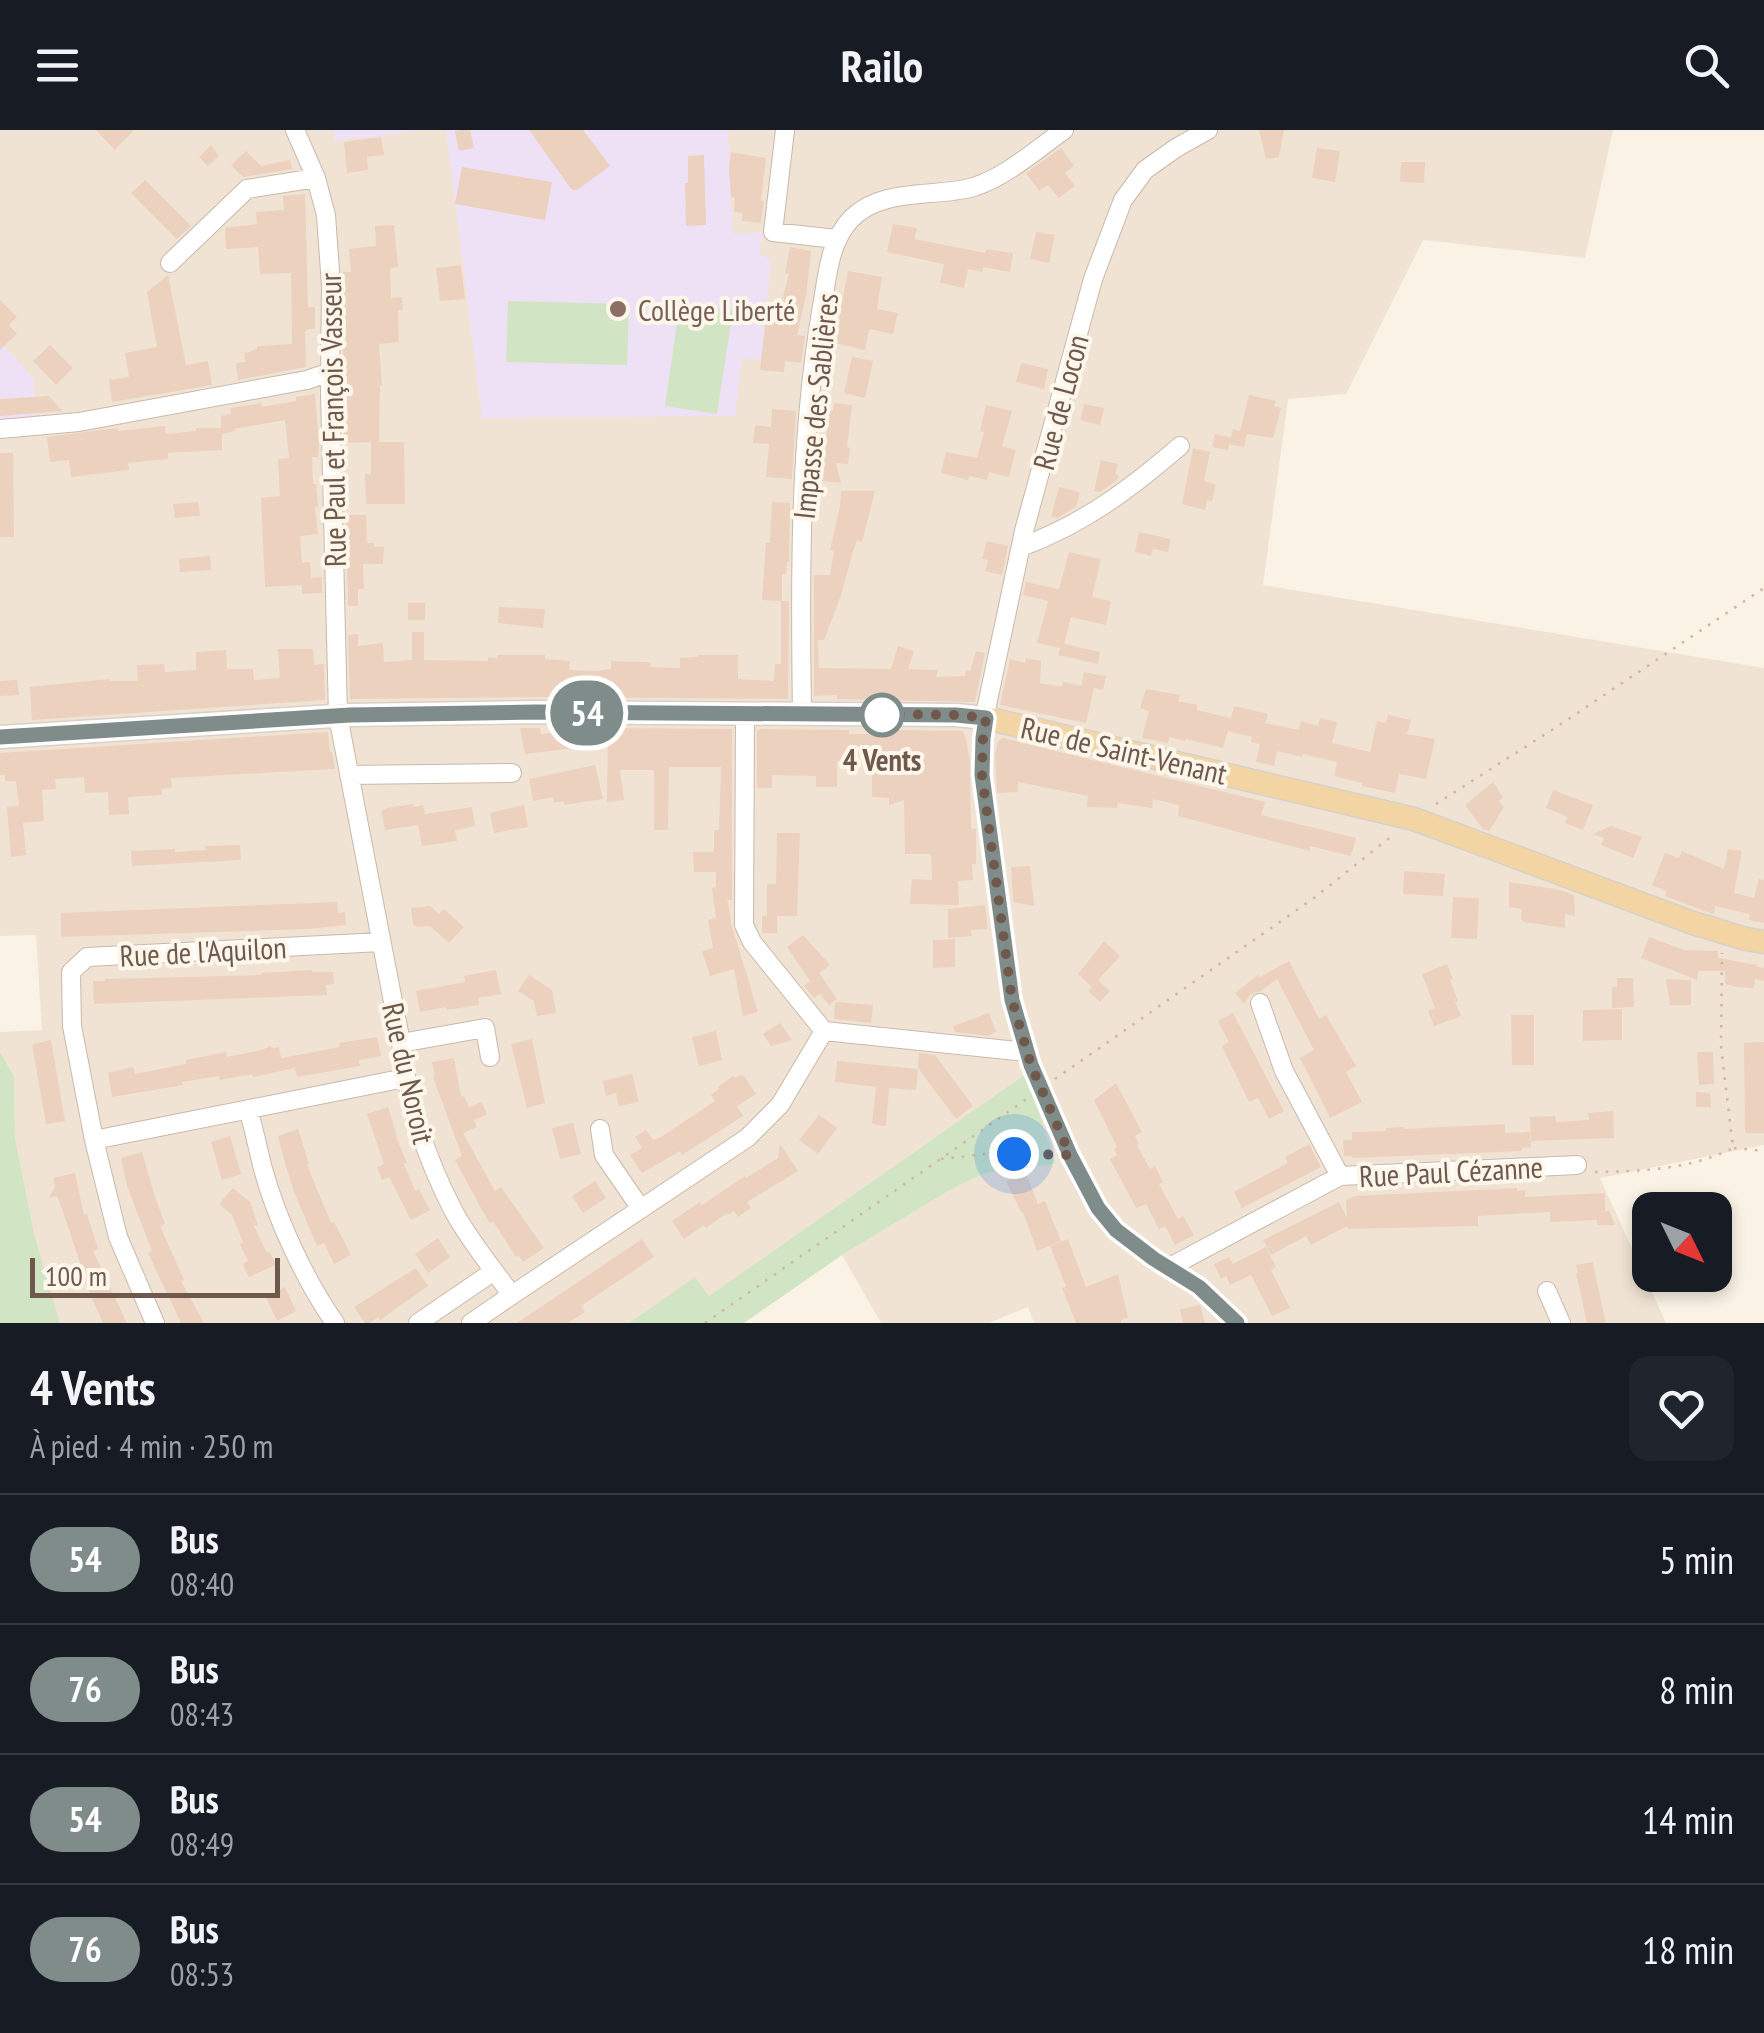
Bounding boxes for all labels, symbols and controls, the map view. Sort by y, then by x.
text: Railo [841,36,923,94]
icon: menu [30,38,85,93]
icon: search [1679,38,1734,93]
street label: Rue Paul et François Vasseur [310,272,354,567]
place label: Collège Liberté [638,290,795,329]
street label: Impasse des Sablières [784,291,846,521]
marker: Collège Liberté [607,298,629,320]
street label: Rue de Locon [1023,330,1097,474]
line badge: 54 [542,680,632,746]
text: 54 [570,690,604,736]
marker: 4 Vents [861,694,903,736]
street label: Rue de Saint-Venant [1017,707,1231,793]
place label: 4 Vents [843,740,921,779]
street label: Rue de l'Aquilon [119,927,287,975]
street label: Rue du Noroit [374,999,444,1148]
your location [989,1129,1039,1179]
street label: Rue Paul Cézanne [1358,1147,1544,1195]
north arrow [1632,1192,1732,1292]
map controls [1632,1192,1732,1292]
scale bar [30,1253,280,1298]
text: 100 m [45,1257,107,1294]
text: 4 Vents [30,1356,156,1418]
button: heart [1629,1356,1734,1461]
text: À pied · 4 min · 250 m [30,1425,273,1467]
text: Bus [170,1514,219,1563]
text: 5 min [1659,1535,1734,1584]
text: 54 [68,1536,102,1582]
text: 08:40 [170,1563,234,1605]
text: Bus [170,1644,219,1693]
text: 8 min [1659,1665,1734,1714]
text: 76 [68,1666,102,1712]
text: 08:43 [170,1693,234,1735]
text: Bus [170,1774,219,1823]
text: 14 min [1642,1795,1734,1844]
text: 54 [68,1796,102,1842]
text: 08:49 [170,1823,234,1865]
text: Bus [170,1904,219,1953]
text: 18 min [1642,1925,1734,1974]
text: 76 [68,1926,102,1972]
text: 08:53 [170,1953,234,1995]

